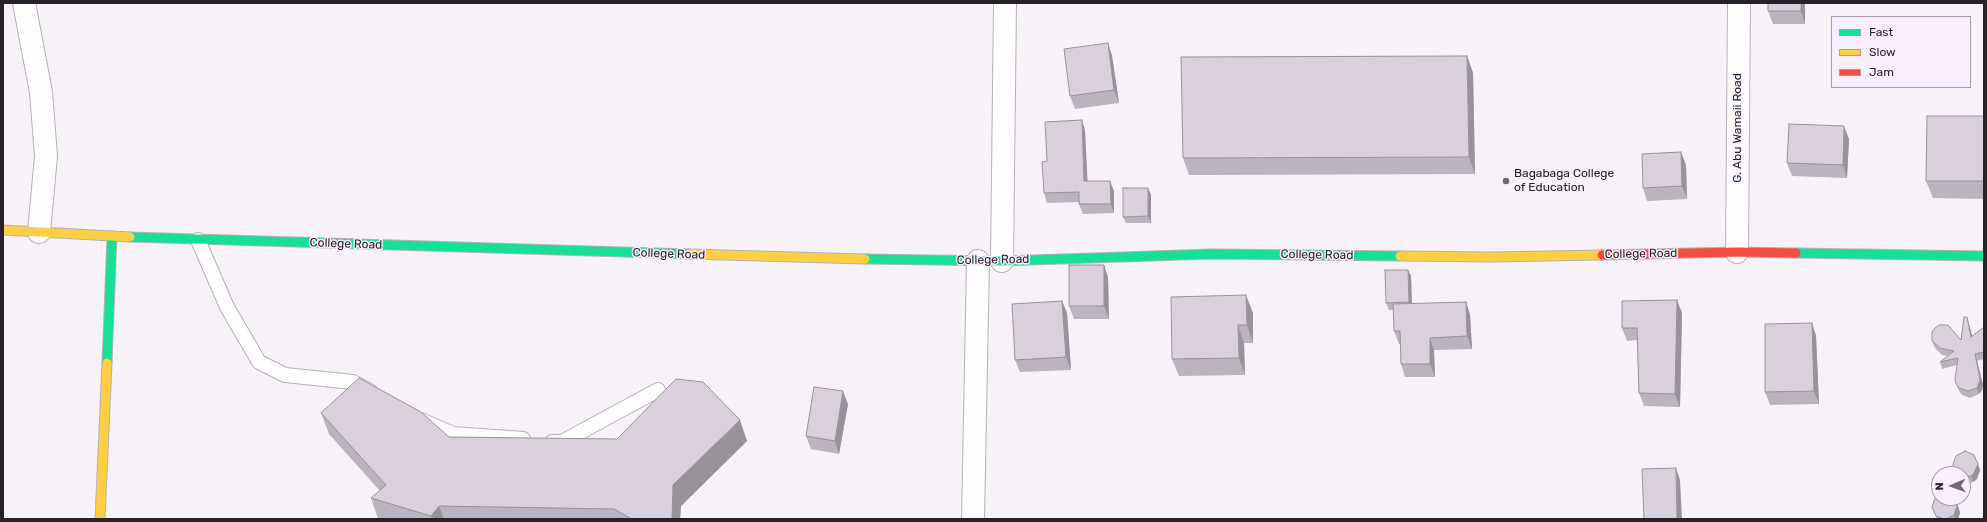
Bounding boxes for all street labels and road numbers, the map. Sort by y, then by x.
street label: G. Abu Wamaii Road [1731,73,1745,183]
street label: College Road [309,236,383,252]
street label: College Road [632,246,706,262]
street label: College Road [1605,246,1677,262]
street label: College Road [1281,247,1353,263]
street label: College Road [957,252,1029,268]

